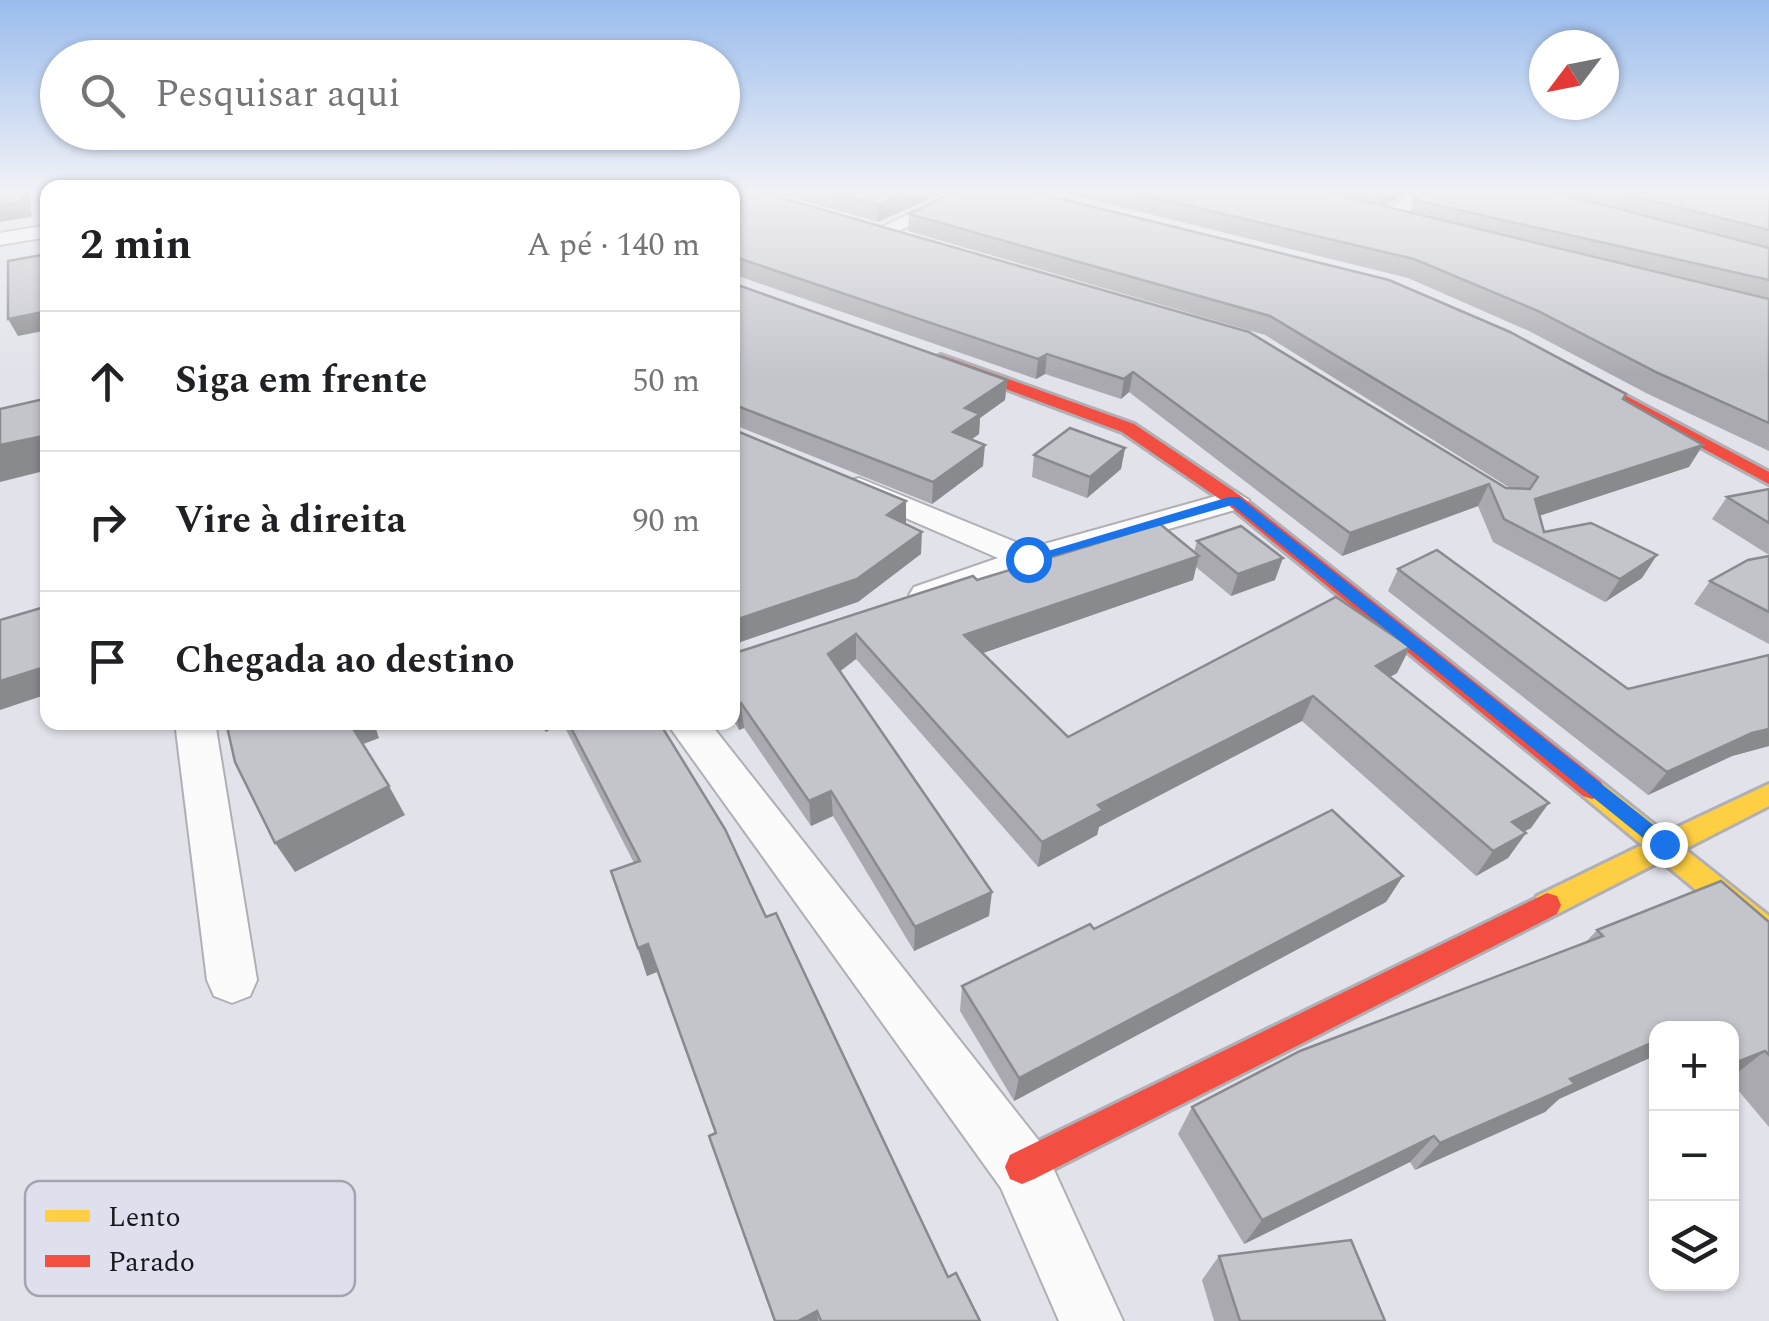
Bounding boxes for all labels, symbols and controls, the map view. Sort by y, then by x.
north arrow [1529,30,1619,120]
search box [40,40,740,150]
text: Pesquisar aqui [155,66,400,124]
icon: search [75,68,130,123]
text: 2 min [80,214,192,277]
text: A pé · 140 m [527,221,700,270]
text: Siga em frente [175,352,427,410]
icon: ahead [80,354,135,409]
text: 50 m [632,357,700,406]
text: Vire à direita [175,492,406,550]
icon: right [80,494,135,549]
text: 90 m [632,497,700,546]
route start [1006,537,1052,583]
text: Chegada ao destino [175,632,514,690]
icon: arrive [80,634,135,689]
route end [1642,822,1688,868]
map controls [1649,1021,1739,1291]
button: + [1649,1021,1739,1111]
button: − [1649,1111,1739,1201]
legend [25,1181,355,1296]
text: Lento [108,1196,181,1239]
button: layers [1649,1201,1739,1291]
text: Parado [108,1241,195,1284]

